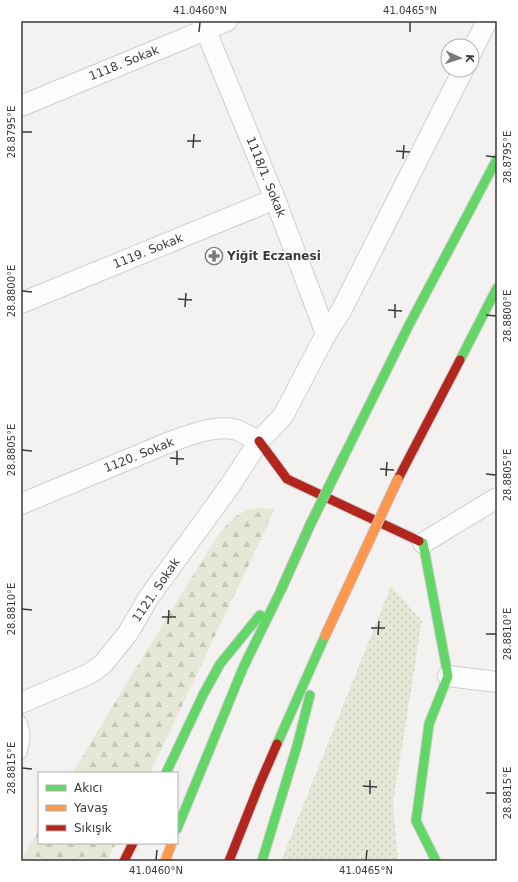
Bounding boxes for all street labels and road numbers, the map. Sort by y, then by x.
street label: 1118. Sokak [87,43,161,83]
street label: 1118/1. Sokak [243,135,289,219]
street label: 1119. Sokak [111,231,185,271]
street label: 1120. Sokak [102,435,176,475]
street label: 1121. Sokak [129,555,183,625]

